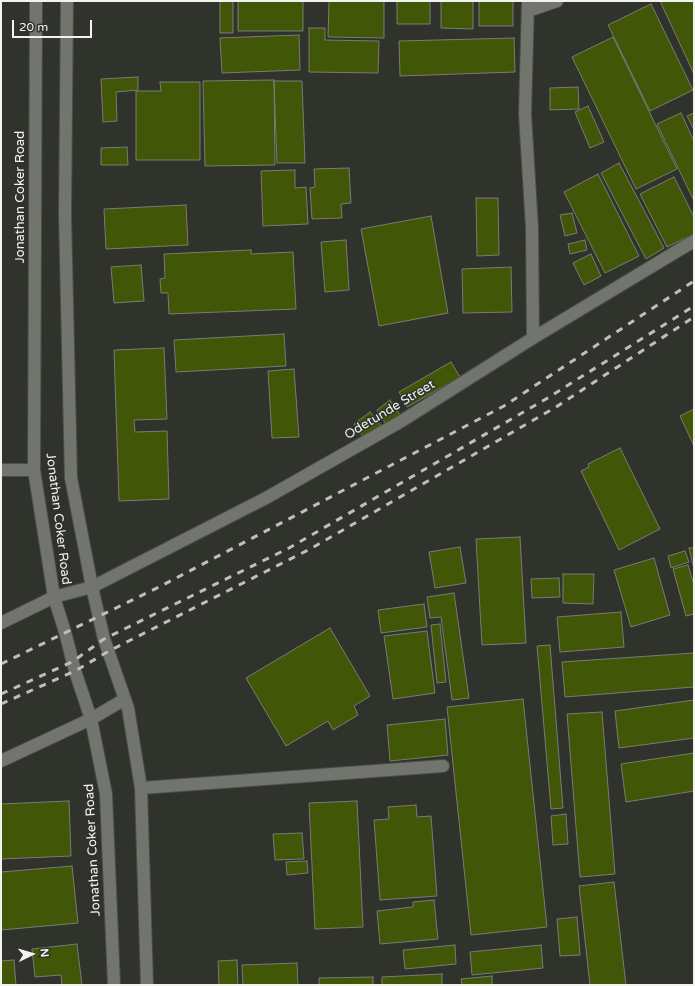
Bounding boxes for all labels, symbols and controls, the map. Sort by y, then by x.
scale bar [14,12,94,38]
text: 20 m [19,20,48,34]
street label: Jonathan Coker Road [13,131,29,263]
street label: Odetunde Street [342,377,438,443]
street label: Jonathan Coker Road [42,452,74,586]
street label: Jonathan Coker Road [82,783,104,917]
north arrow [12,934,52,974]
text: N [38,948,51,958]

